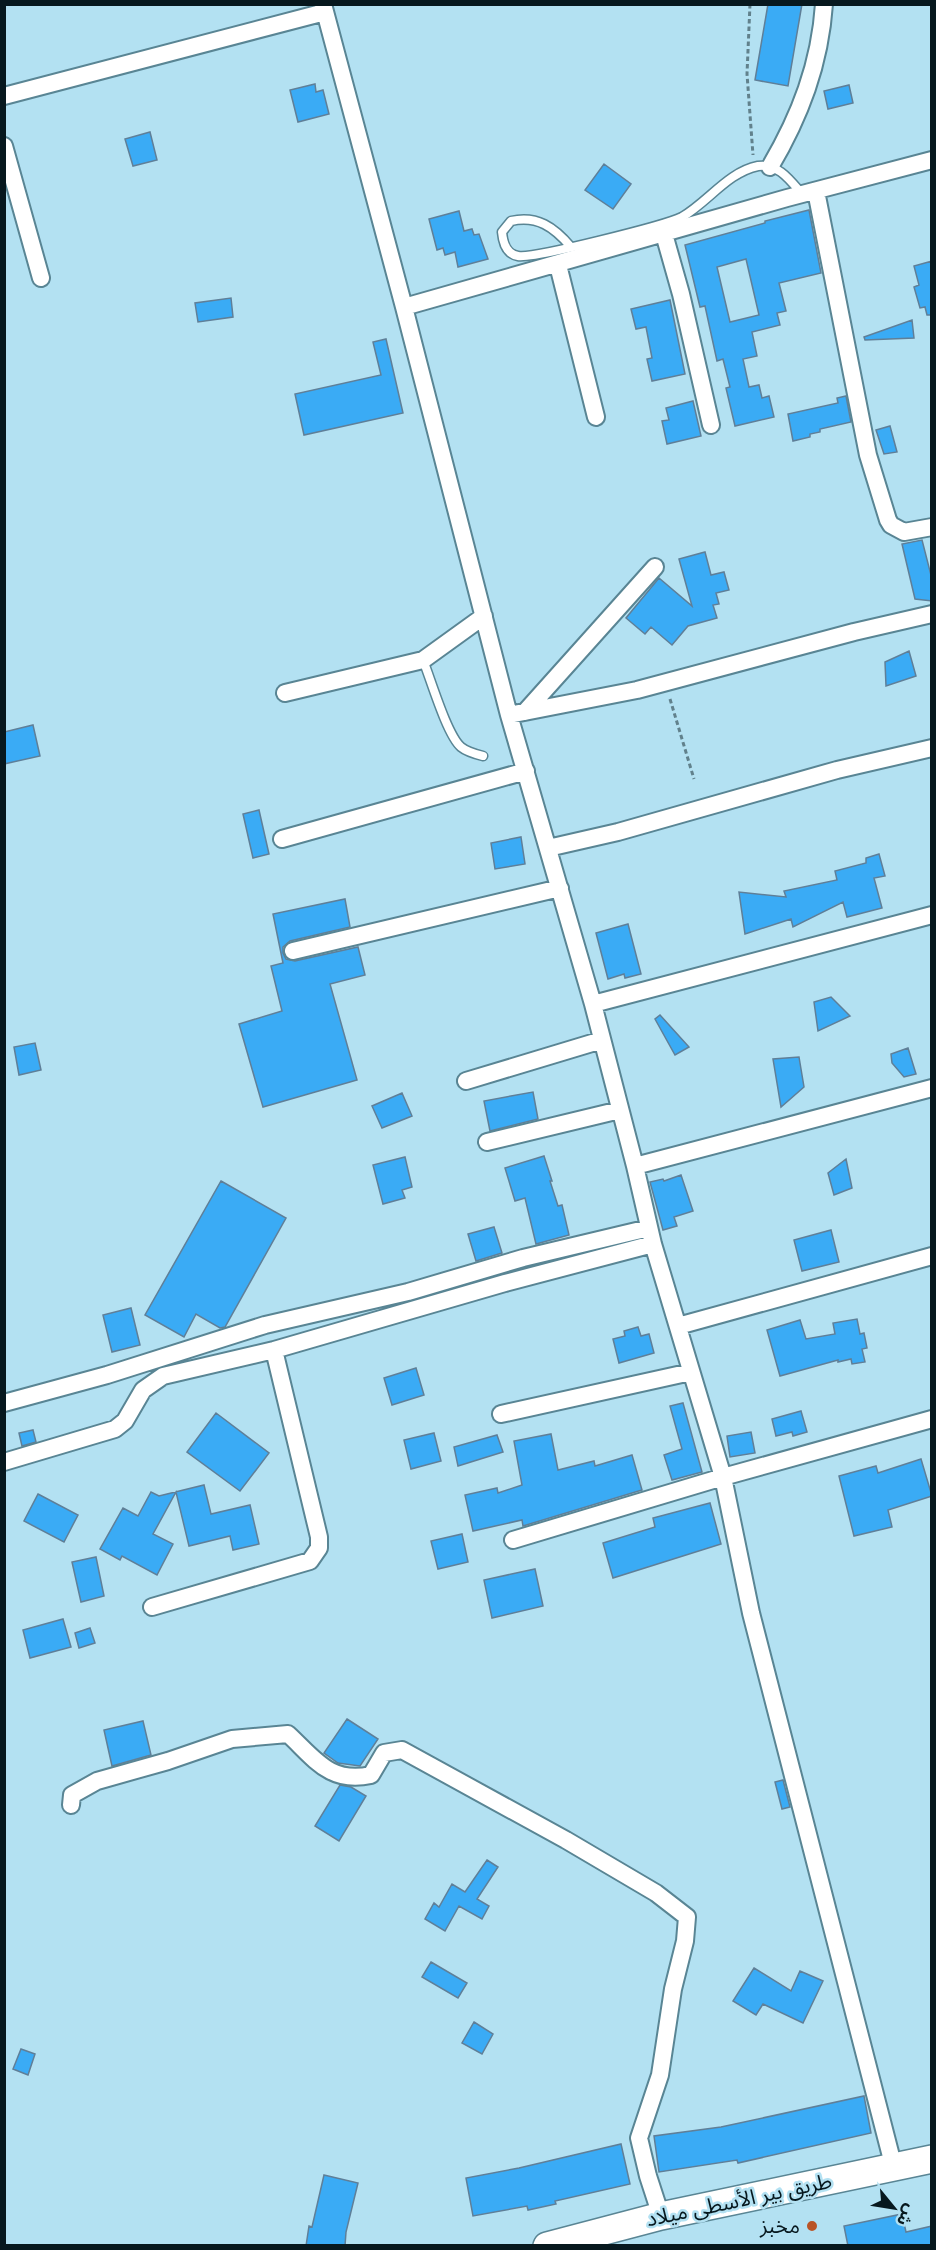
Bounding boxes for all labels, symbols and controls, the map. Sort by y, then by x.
street label: طريق بير الأسطى ميلاد [644,2168,834,2232]
north arrow [864,2178,924,2238]
text: ش [893,2201,920,2230]
place label: مخبز [759,2213,800,2238]
marker: مخبز [805,2219,819,2233]

